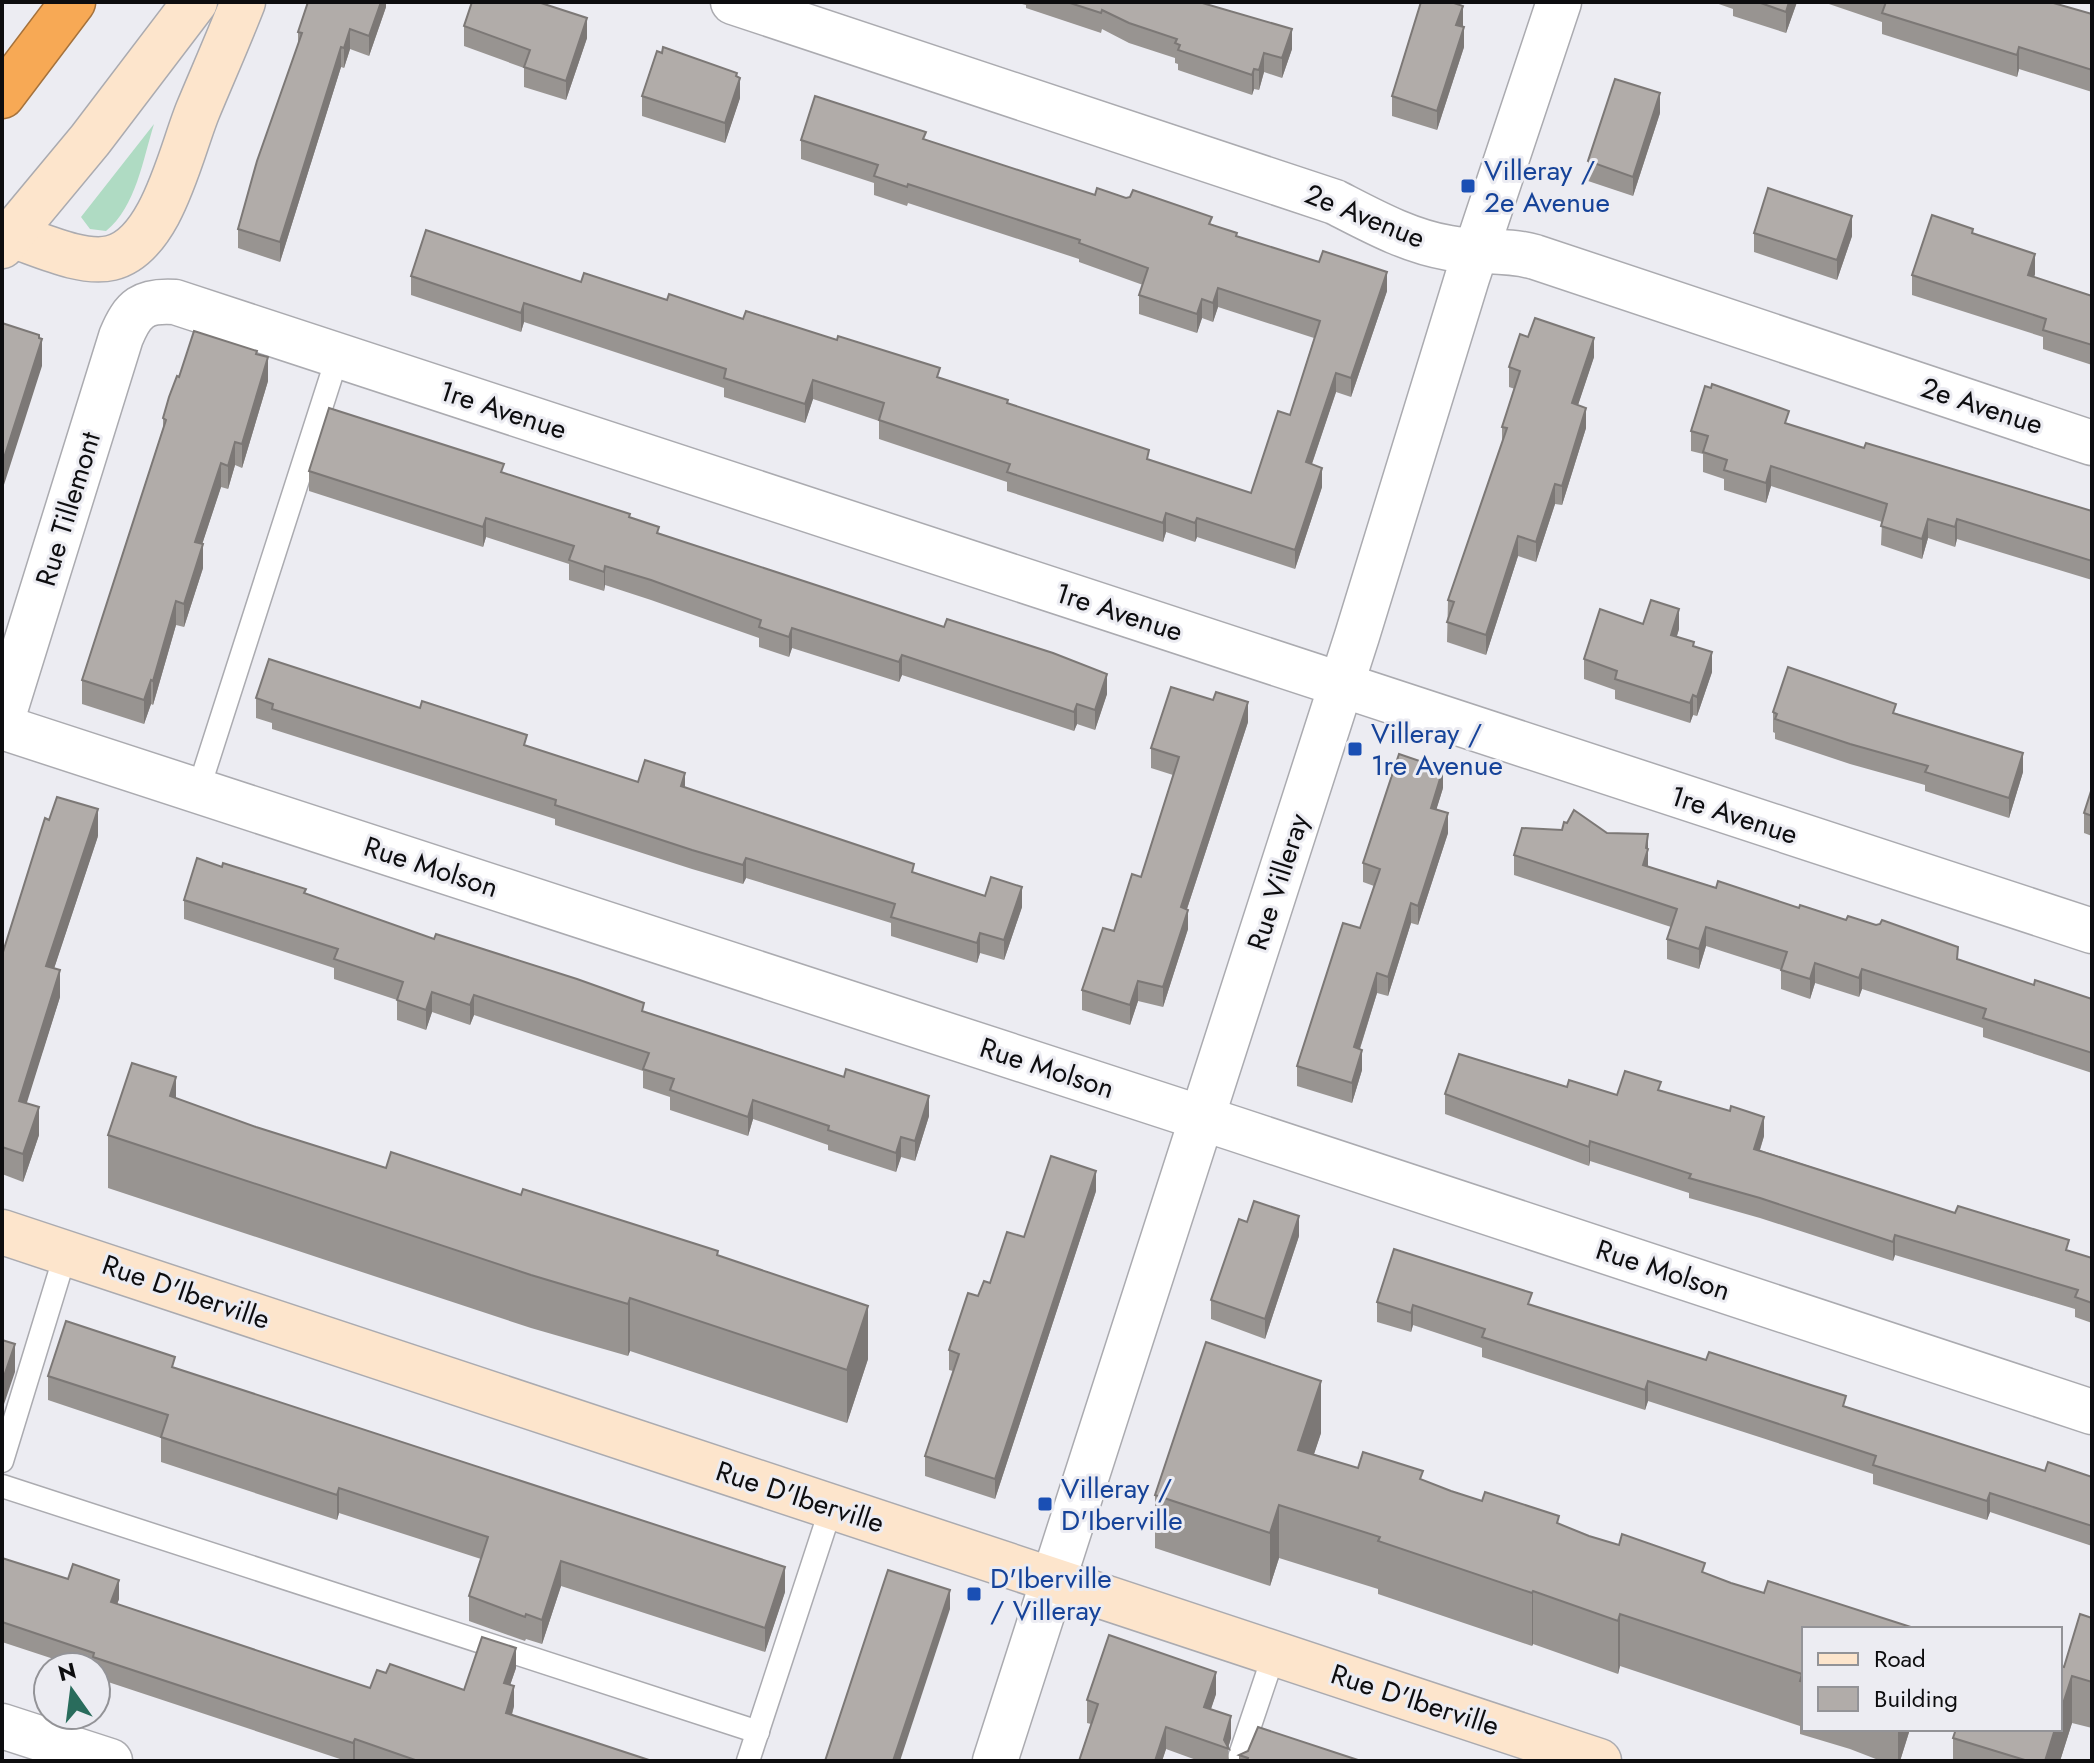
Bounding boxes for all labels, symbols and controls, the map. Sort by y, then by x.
place label: Villeray / 2e Avenue [1484,150,1610,223]
street label: 2e Avenue [1299,173,1431,259]
marker: Villeray / 2e Avenue [1459,177,1477,195]
street label: 2e Avenue [1916,367,2048,445]
street label: 1re Avenue [434,370,572,450]
street label: Rue Tillemont [25,427,111,591]
street label: 1re Avenue [1050,572,1188,652]
place label: Villeray / 1re Avenue [1371,713,1503,786]
marker: Villeray / 1re Avenue [1346,740,1364,758]
street label: 1re Avenue [1665,775,1803,855]
street label: Rue Villeray [1237,808,1320,956]
street label: Rue Molson [359,826,503,908]
street label: Rue Molson [975,1027,1119,1109]
street label: Rue Molson [1591,1229,1735,1311]
street label: Rue D'Iberville [97,1244,275,1340]
street label: Rue D'Iberville [711,1450,889,1544]
place label: Villeray / D'Iberville [1061,1468,1183,1541]
marker: Villeray / D'Iberville [1036,1495,1054,1513]
place label: D'Iberville / Villeray [990,1558,1112,1631]
marker: D'Iberville / Villeray [965,1585,983,1603]
legend [1802,1627,2062,1731]
text: Road [1874,1641,1926,1676]
north arrow [32,1651,112,1731]
street label: Rue D'Iberville [1326,1653,1504,1747]
text: N [55,1654,80,1689]
text: Building [1874,1681,1958,1716]

